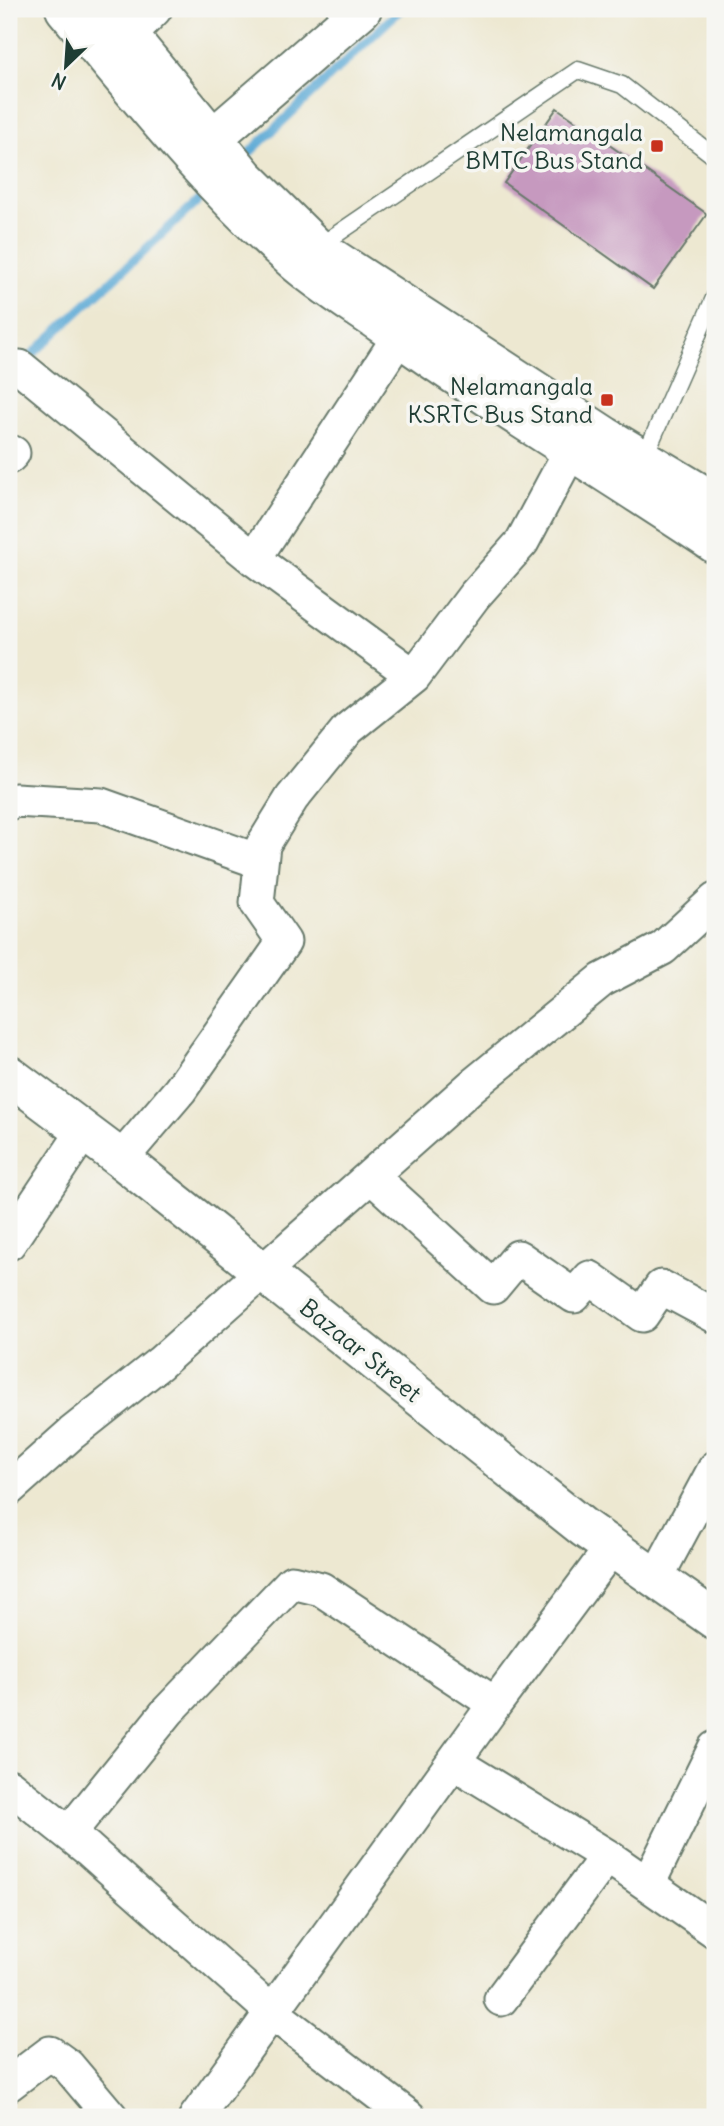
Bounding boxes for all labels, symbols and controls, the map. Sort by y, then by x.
north arrow [32,32,102,102]
text: N [48,68,70,95]
place label: Nelamangala BMTC Bus Stand [465,117,643,175]
marker: Nelamangala BMTC Bus Stand [649,138,665,154]
place label: Nelamangala KSRTC Bus Stand [408,371,593,429]
marker: Nelamangala KSRTC Bus Stand [599,392,615,408]
street label: Bazaar Street [294,1292,428,1408]

